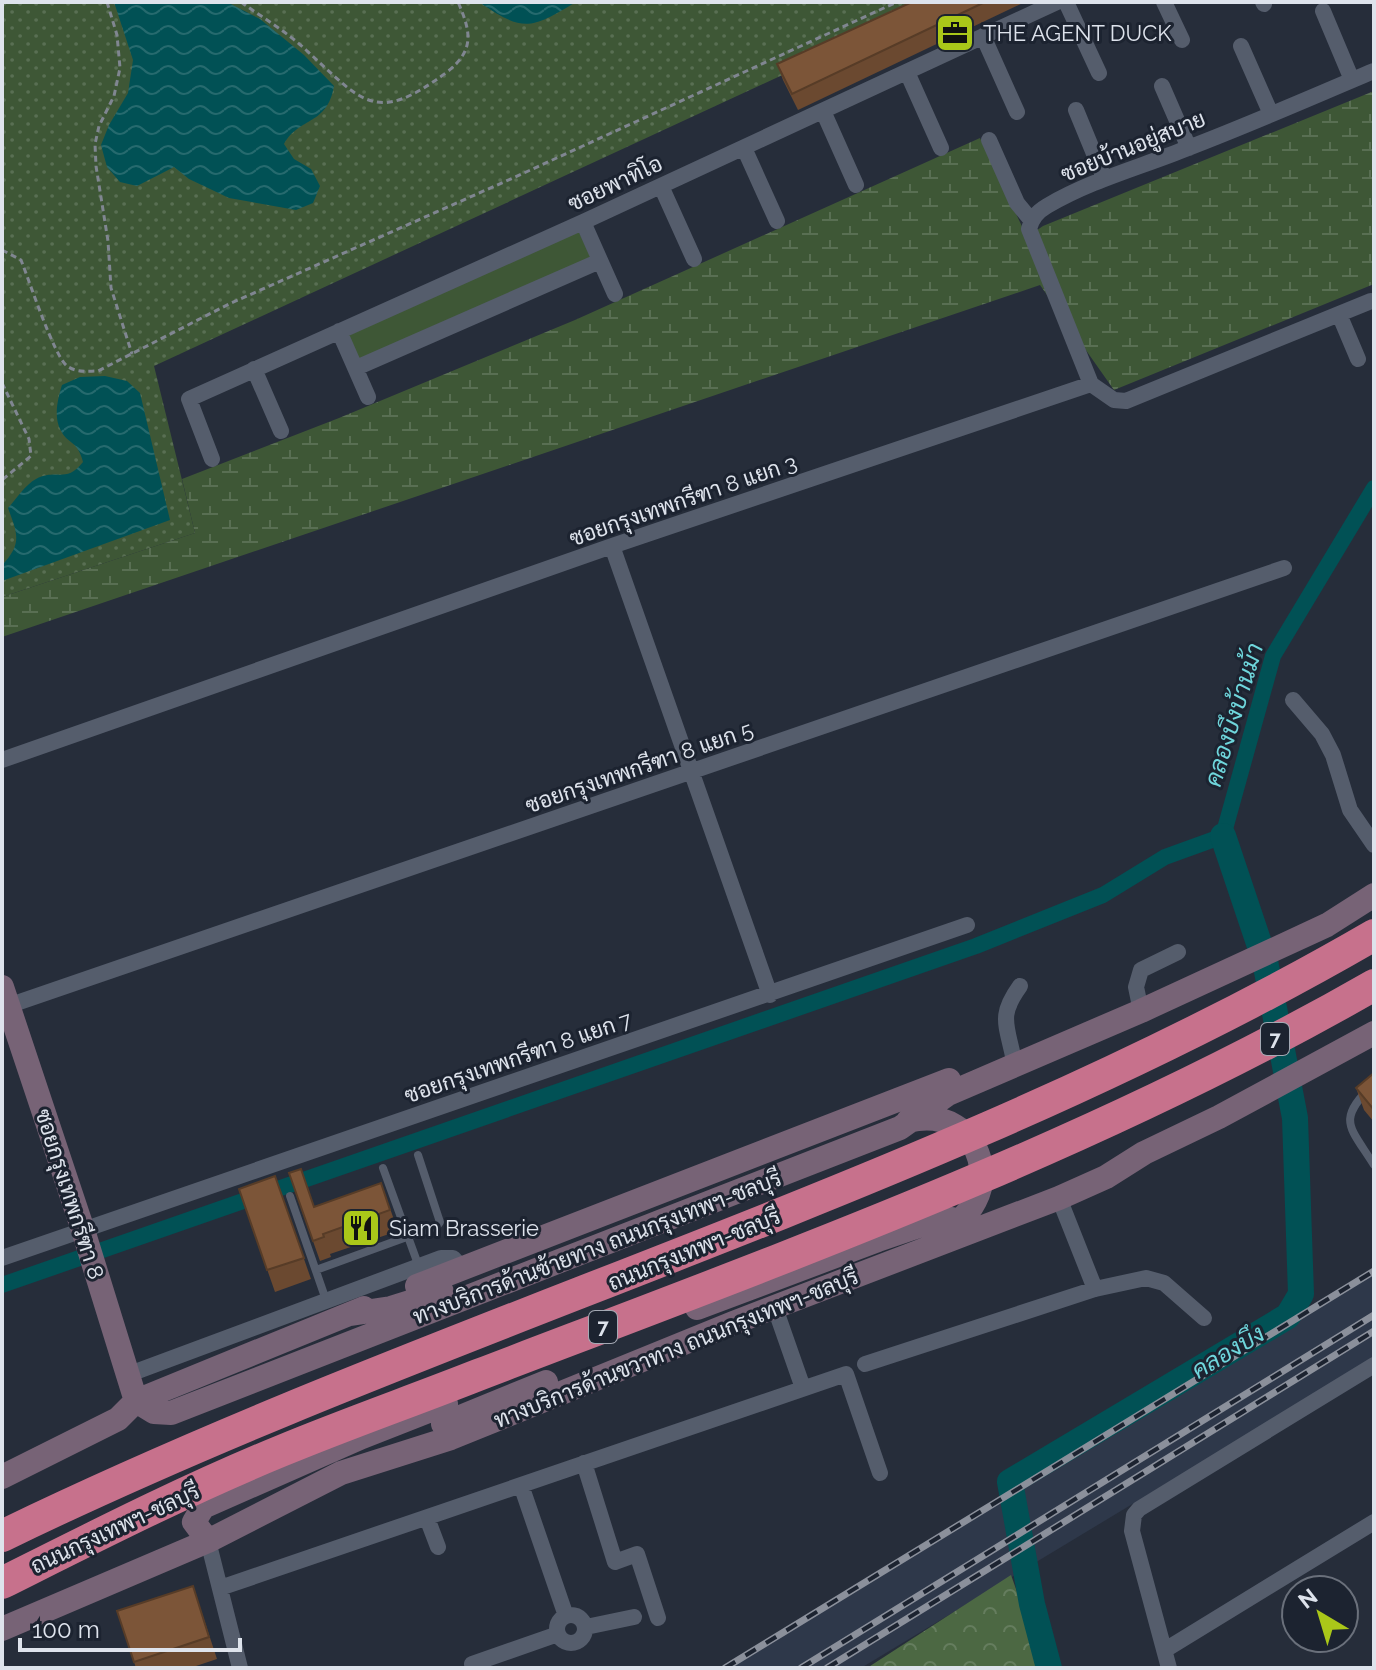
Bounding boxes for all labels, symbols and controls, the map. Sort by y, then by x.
office icon: THE AGENT DUCK [934,12,976,54]
place label: THE AGENT DUCK [983,20,1172,46]
street label: ซอยบ้านอยู่สบาย [1057,104,1210,190]
street label: ซอยพาทิโอ [563,149,666,216]
street label: ซอยกรุงเทพกรีฑา 8 แยก 3 [566,449,801,554]
water label: คลองบึงบ้านม้า [1198,640,1269,790]
street label: ซอยกรุงเทพกรีฑา 8 แยก 5 [522,716,757,821]
street label: ซอยกรุงเทพกรีฑา 8 แยก 7 [401,1006,636,1111]
road number: 7 [1261,1023,1289,1055]
street label: ซอยกรุงเทพกรีฑา 8 [27,1105,110,1283]
street label: ทางบริการด้านซ้ายทาง ถนนกรุงเทพฯ-ชลบุรี [409,1164,785,1330]
street label: ถนนกรุงเทพฯ-ชลบุรี [604,1202,784,1296]
restaurant icon: Siam Brasserie [340,1207,382,1249]
place label: Siam Brasserie [389,1215,539,1241]
street label: ทางบริการด้านขวาทาง ถนนกรุงเทพฯ-ชลบุรี [490,1262,863,1436]
road number: 7 [589,1311,617,1343]
water label: คลองบึง [1186,1319,1269,1385]
street label: ถนนกรุงเทพฯ-ชลบุรี [26,1477,205,1581]
north arrow [1280,1574,1360,1654]
text: N [1293,1583,1322,1614]
scale bar [20,1602,240,1652]
text: 100 m [32,1615,100,1644]

